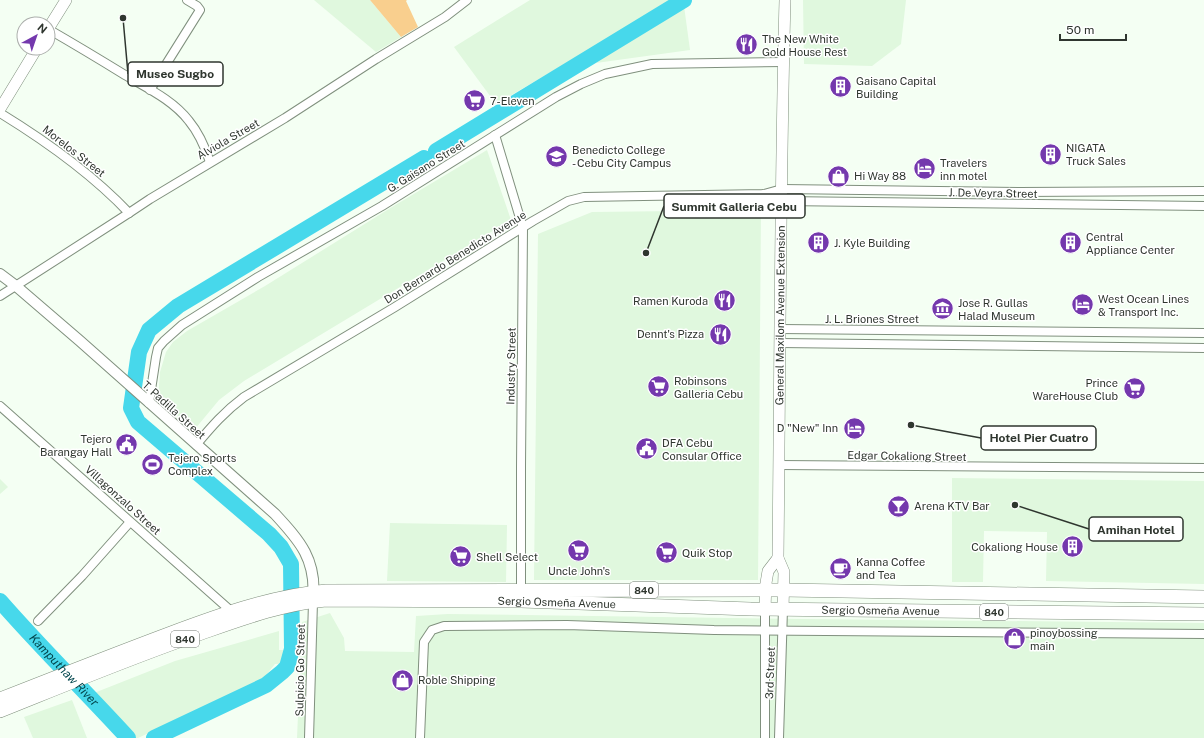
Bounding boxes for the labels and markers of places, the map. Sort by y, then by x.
restaurant icon: The New White Gold House Rest [734,32,760,58]
place label: The New White Gold House Rest [762,33,847,58]
callout: Museo Sugbo [128,62,223,86]
building icon: Gaisano Capital Building [828,74,854,100]
place label: Gaisano Capital Building [856,75,936,100]
supermarket icon: 7-Eleven [461,88,487,114]
place label: 7-Eleven [490,95,535,107]
building icon: NIGATA Truck Sales [1037,141,1063,167]
place label: NIGATA Truck Sales [1066,142,1126,167]
school or university icon: Benedicto College - Cebu City Campus [543,143,569,169]
place label: Benedicto College - Cebu City Campus [572,144,672,169]
hotel icon: Travelers inn motel [911,156,937,182]
place label: Travelers inn motel [940,157,987,182]
shop icon: Hi Way 88 [825,163,851,189]
place label: Hi Way 88 [854,170,906,182]
callout: Summit Galleria Cebu [664,194,805,218]
building icon: J. Kyle Building [806,230,832,256]
building icon: Central Appliance Center [1057,230,1083,256]
place label: Central Appliance Center [1086,231,1175,256]
place label: J. Kyle Building [834,237,910,249]
restaurant icon: Ramen Kuroda [711,288,737,314]
hotel icon: West Ocean Lines & Transport Inc. [1069,292,1095,318]
place label: West Ocean Lines & Transport Inc. [1098,293,1189,318]
place label: Ramen Kuroda [633,295,708,307]
museum icon: Jose R. Gullas Halad Museum [929,296,955,322]
place label: Jose R. Gullas Halad Museum [958,297,1035,322]
restaurant icon: Dennt's Pizza [707,321,733,347]
place label: Dennt's Pizza [637,328,704,340]
supermarket icon: Robinsons Galleria Cebu [645,374,671,400]
place label: Robinsons Galleria Cebu [674,375,743,400]
supermarket icon: Prince WareHouse Club [1121,376,1147,402]
place label: Prince WareHouse Club [1032,377,1118,402]
hotel icon: D "New" Inn [841,415,867,441]
place label: D "New" Inn [777,422,838,434]
callout: Hotel Pier Cuatro [981,426,1096,450]
public building icon: Tejero Barangay Hall [114,432,140,458]
place label: Tejero Barangay Hall [40,433,112,458]
public building icon: DFA Cebu Consular Office [633,436,659,462]
place label: DFA Cebu Consular Office [662,437,742,462]
sports icon: Tejero Sports Complex [140,451,166,477]
place label: Tejero Sports Complex [168,452,237,477]
bar icon: Arena KTV Bar [885,493,911,519]
place label: Arena KTV Bar [914,500,990,512]
callout: Amihan Hotel [1089,517,1183,541]
building icon: Cokaliong House [1060,534,1086,560]
supermarket icon: Uncle John's [566,538,592,564]
supermarket icon: Quik Stop [654,540,680,566]
place label: Cokaliong House [971,541,1058,553]
supermarket icon: Shell Select [448,544,474,570]
place label: Quik Stop [682,547,733,559]
place label: Shell Select [476,551,538,563]
cafe icon: Kanna Coffee and Tea [827,555,853,581]
place label: Kanna Coffee and Tea [856,556,925,581]
place label: Uncle John's [548,565,610,577]
shop icon: pinoybossing main [1002,626,1028,652]
place label: pinoybossing main [1030,627,1098,652]
shop icon: Roble Shipping [389,667,415,693]
place label: Roble Shipping [418,674,496,686]

